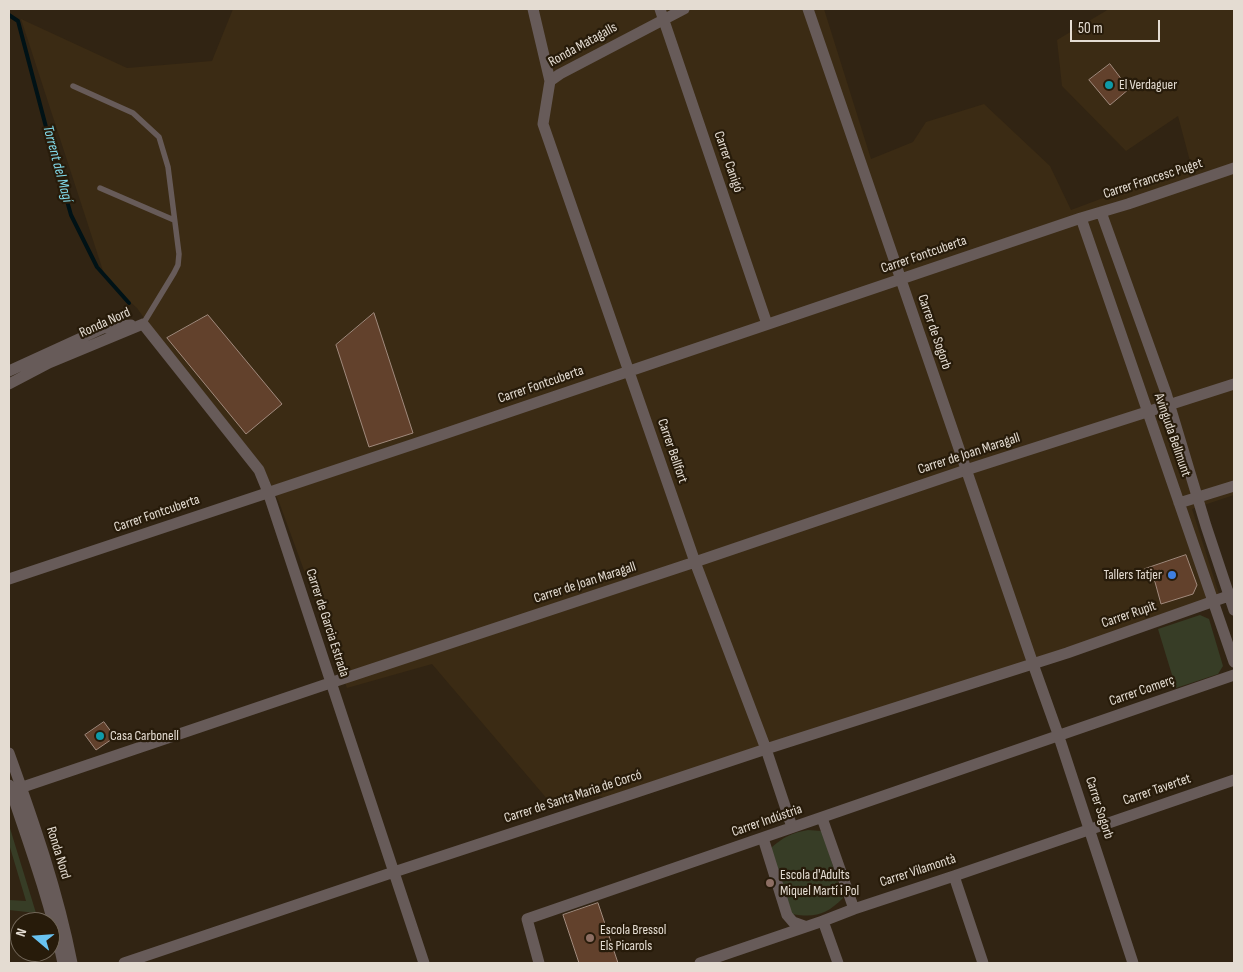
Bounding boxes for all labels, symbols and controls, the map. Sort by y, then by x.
scale bar [1073,10,1163,42]
street label: Ronda Matagalls [546,19,620,71]
text: 50 m [1078,19,1103,38]
place label: El Verdaguer [1119,77,1177,93]
marker: El Verdaguer [1103,79,1115,91]
water label: Torrent del Magí [38,123,76,205]
street label: Carrer Canigó [710,129,746,195]
street label: Carrer Francesc Puget [1101,155,1205,203]
street label: Carrer Fontcuberta [879,232,969,278]
street label: Carrer de Sogorb [913,292,955,372]
street label: Ronda Nord [77,304,133,342]
street label: Carrer Fontcuberta [496,362,586,408]
street label: Avinguda Bellmunt [1150,391,1194,479]
street label: Carrer Bellfort [653,417,691,485]
street label: Carrer de Joan Maragall [916,430,1022,478]
street label: Carrer Fontcuberta [112,491,202,537]
street label: Carrer de Joan Maragall [532,559,638,607]
street label: Carrer de Garcia Estrada [302,567,352,679]
place label: Tallers Tatjer [1103,567,1162,583]
marker: Tallers Tatjer [1166,569,1178,581]
street label: Carrer Rupit [1099,598,1159,632]
street label: Carrer Comerç [1107,672,1177,710]
place label: Casa Carbonell [110,728,179,744]
marker: Casa Carbonell [94,730,106,742]
street label: Carrer de Santa Maria de Corcó [502,767,644,827]
street label: Carrer Tavertet [1121,771,1193,809]
street label: Carrer Sogorb [1081,775,1117,841]
street label: Carrer Indústria [730,801,804,841]
street label: Ronda Nord [42,825,74,881]
street label: Carrer Vilamontà [878,851,958,891]
place label: Escola d'Adults Miquel Martí i Pol [780,867,859,900]
marker: Escola d'Adults Miquel Martí i Pol [764,877,776,889]
north arrow [10,912,60,962]
place label: Escola Bressol Els Picarols [600,922,666,954]
text: N [12,926,30,939]
marker: Escola Bressol Els Picarols [584,932,596,944]

